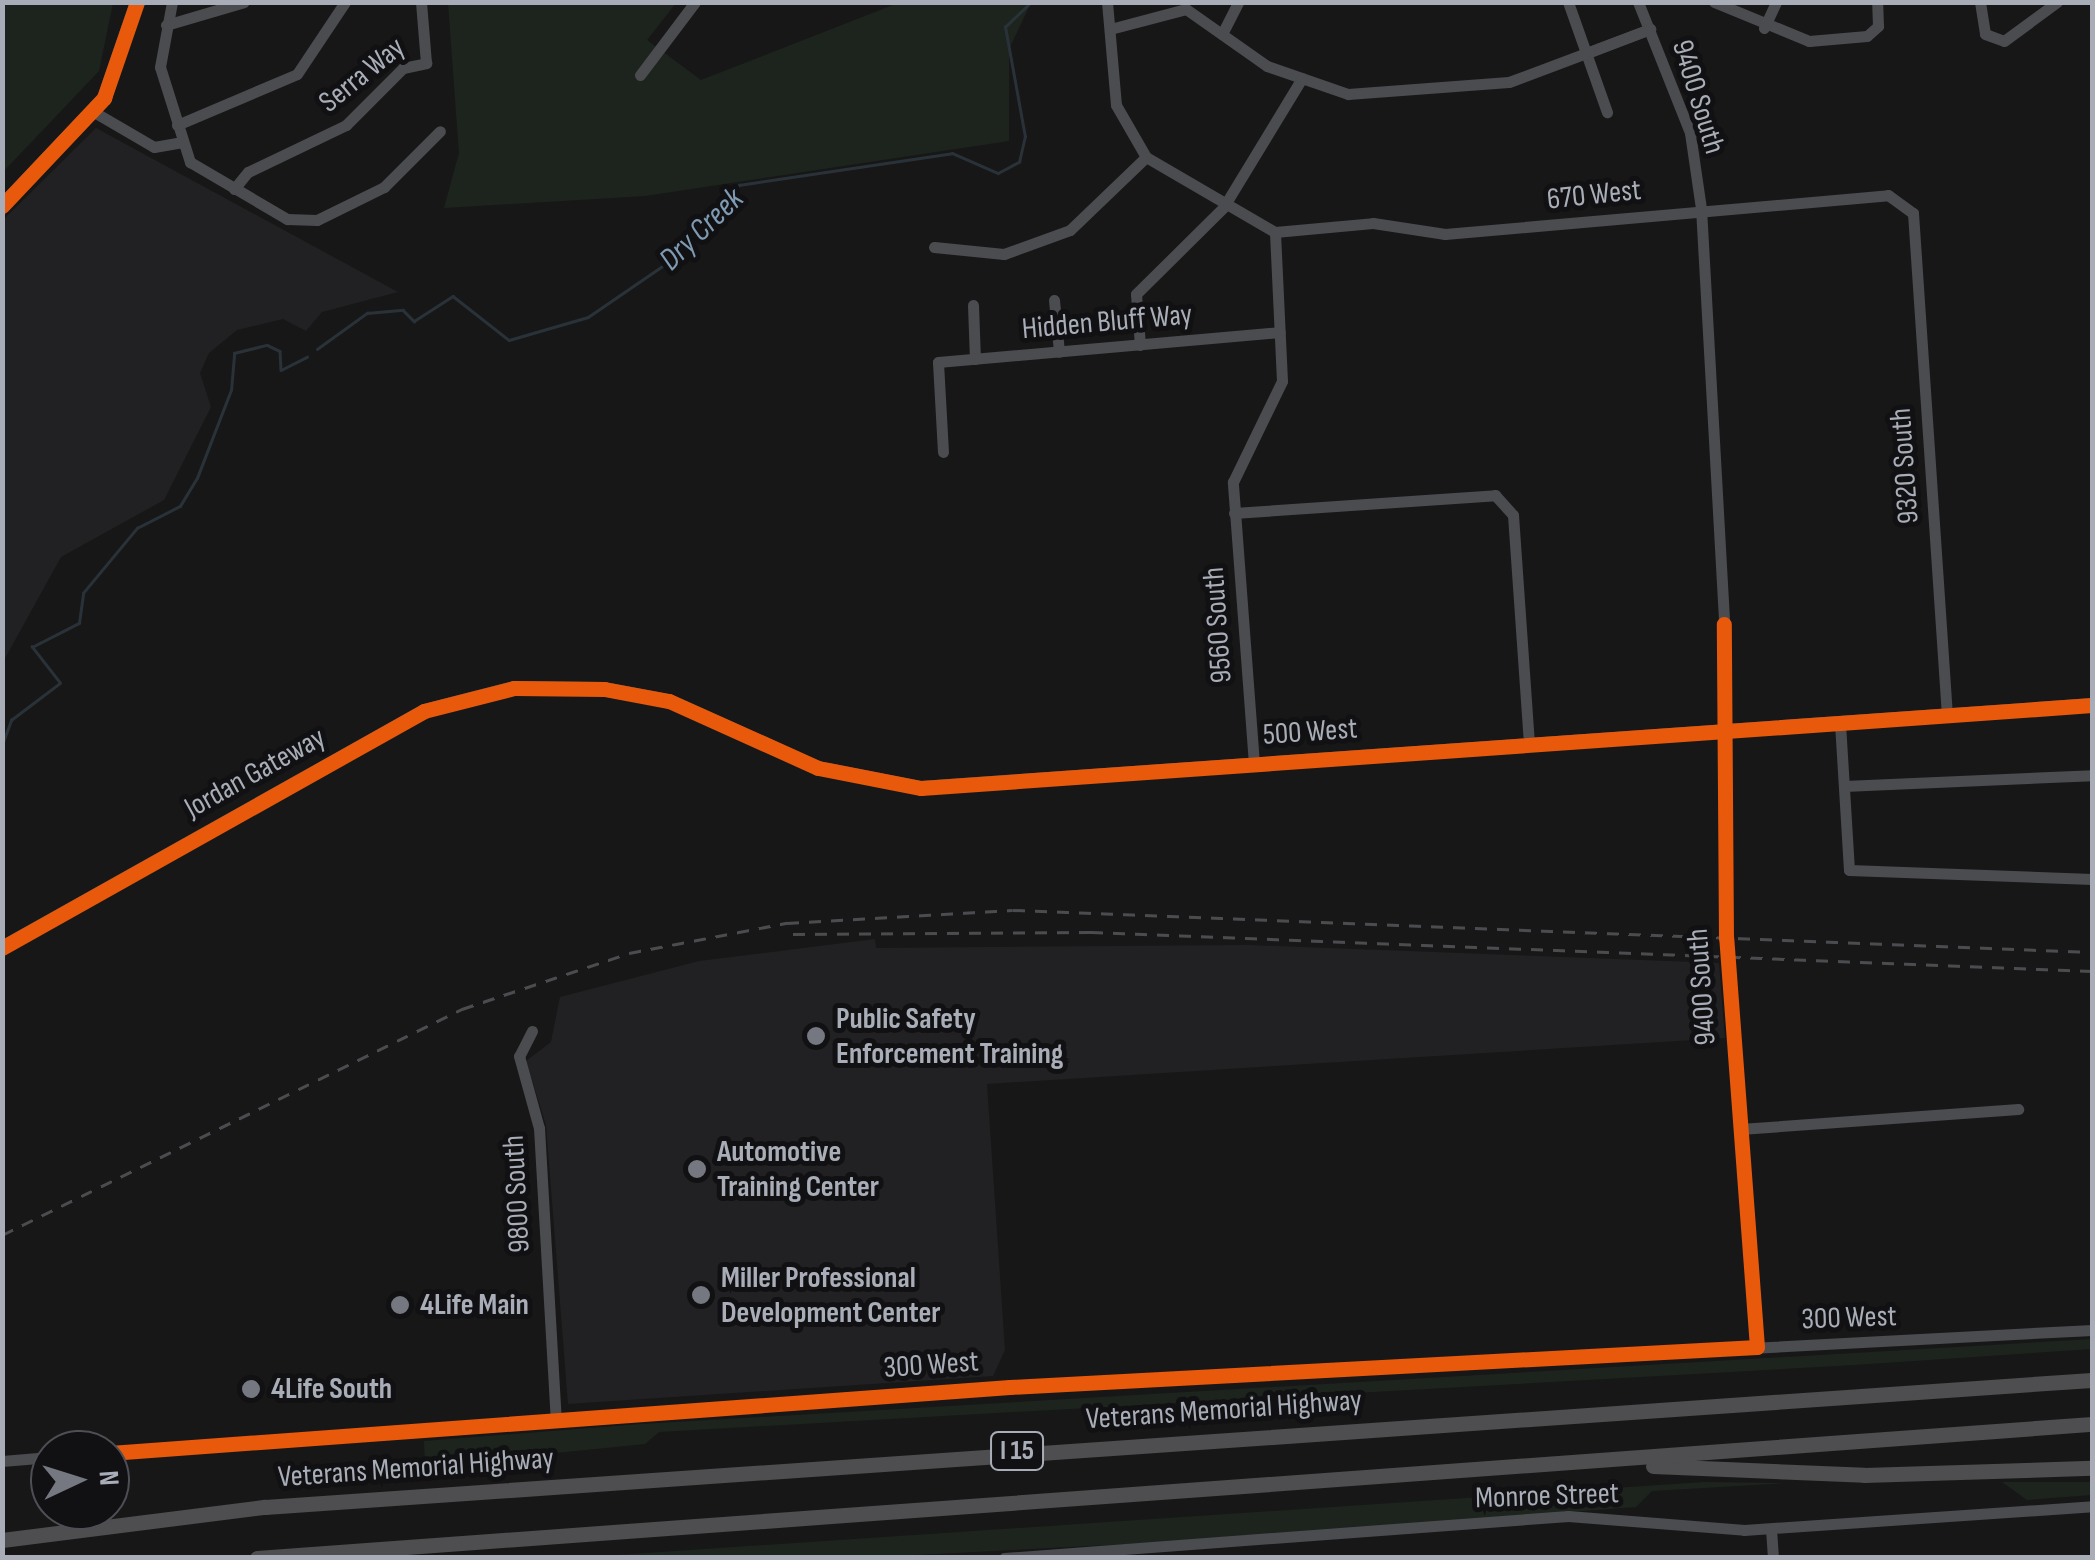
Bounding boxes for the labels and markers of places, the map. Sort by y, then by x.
place label: Public Safety Enforcement Training [836,1001,1063,1072]
marker: Public Safety Enforcement Training [805,1025,827,1047]
place label: Automotive Training Center [717,1134,879,1204]
marker: Automotive Training Center [686,1158,708,1180]
place label: Miller Professional Development Center [721,1260,941,1330]
marker: Miller Professional Development Center [690,1284,712,1306]
place label: 4Life Main [420,1287,529,1323]
marker: 4Life Main [389,1294,411,1316]
place label: 4Life South [271,1371,392,1407]
marker: 4Life South [240,1378,262,1400]

